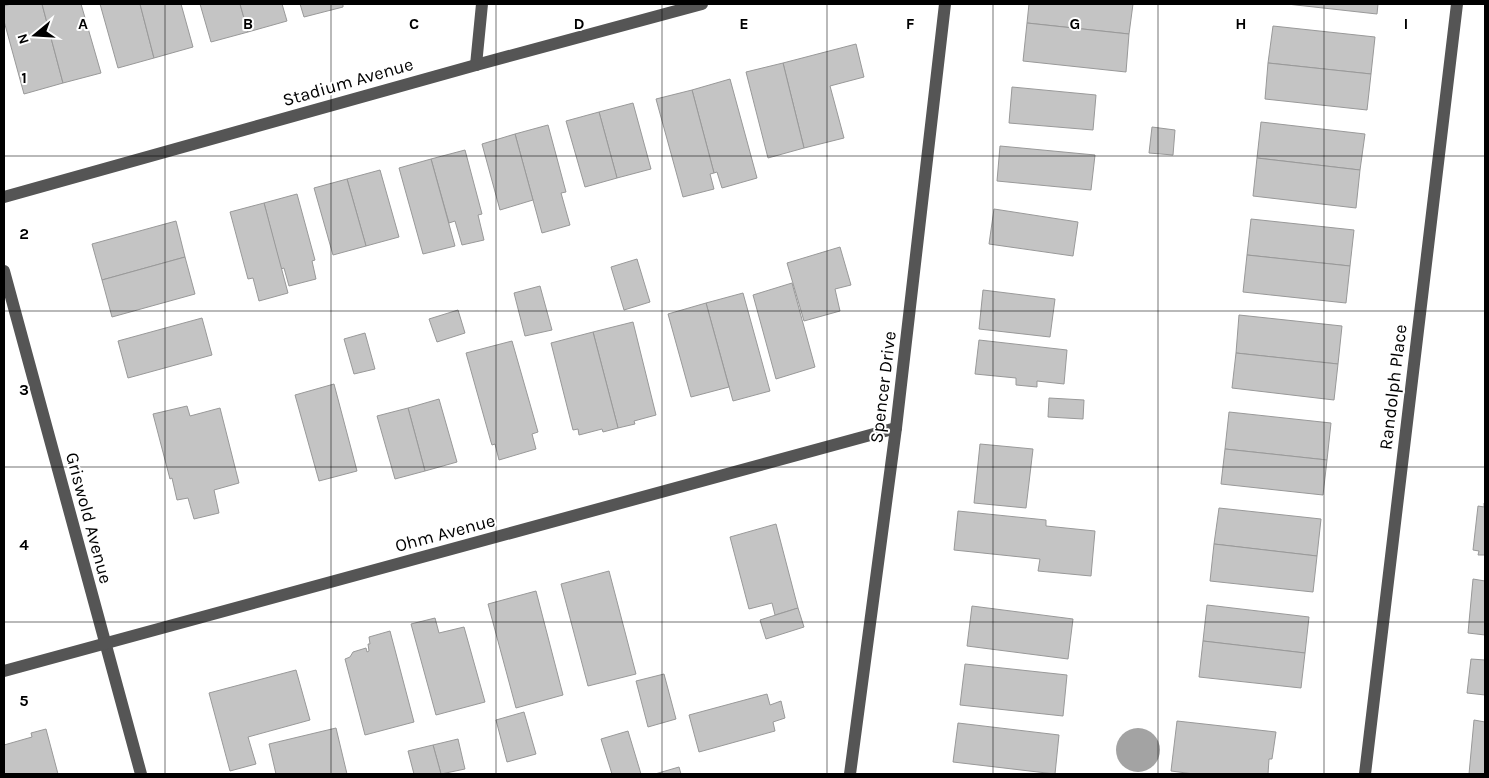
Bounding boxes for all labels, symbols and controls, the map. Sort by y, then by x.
north arrow [10,10,60,60]
text: A [78,14,88,33]
text: B [243,14,253,33]
text: C [409,14,419,33]
text: D [574,14,585,33]
text: E [739,14,749,33]
text: F [906,14,915,33]
text: G [1070,14,1080,33]
text: H [1235,14,1247,33]
text: I [1404,14,1408,33]
text: N [13,31,33,46]
street label: Stadium Avenue [280,53,416,111]
text: 1 [21,68,27,87]
text: 2 [19,224,29,243]
street label: Randolph Place [1374,323,1412,451]
street label: Spencer Drive [865,330,901,444]
text: 3 [19,380,29,399]
street label: Griswold Avenue [61,450,117,586]
street label: Ohm Avenue [392,509,498,557]
text: 4 [19,535,29,554]
text: 5 [19,691,29,710]

